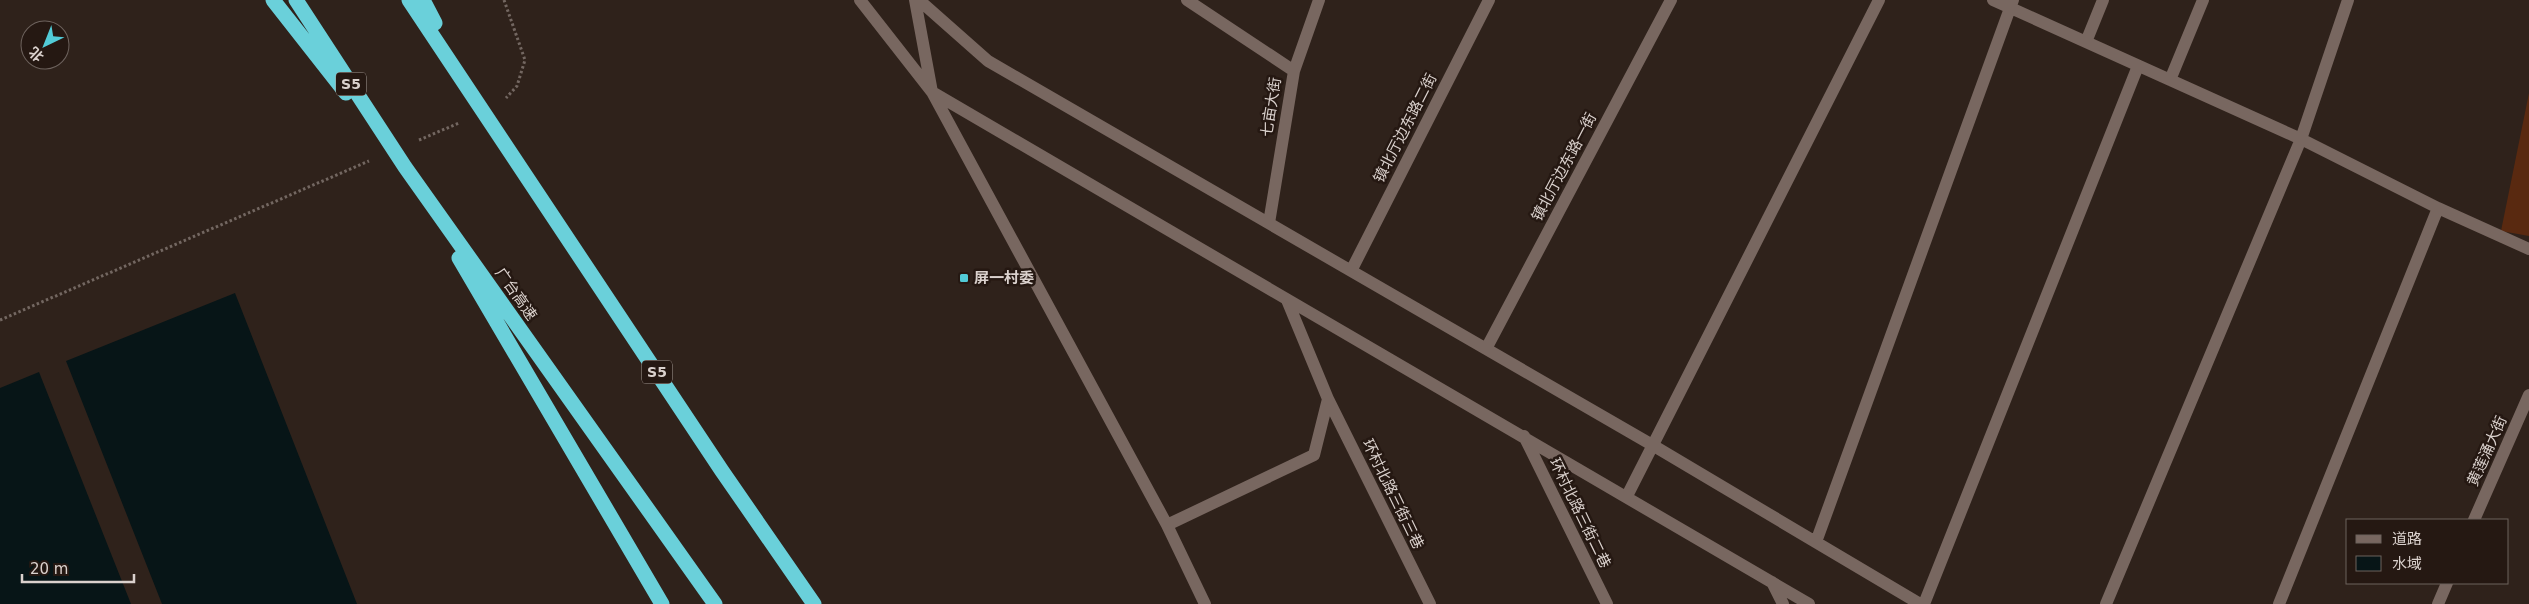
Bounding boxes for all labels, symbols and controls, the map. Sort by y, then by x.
north arrow [20,20,70,70]
text: 北 [26,44,47,65]
street label: 镇北厅边东路二街 [1370,70,1440,186]
road number: S5 [336,72,366,96]
street label: 七亩大街 [1257,76,1285,138]
street label: 镇北厅边东路一街 [1528,110,1600,224]
street label: 广台高速 [491,264,541,324]
place label: 屏一村委 [974,269,1034,287]
marker: 屏一村委 [958,272,970,284]
road number: S5 [642,361,672,384]
street label: 黄莲涌大街 [2464,413,2510,489]
street label: 环村北路三街三巷 [1359,436,1427,552]
street label: 环村北路三街二巷 [1546,455,1614,571]
legend [2346,519,2509,584]
text: 道路 [2392,530,2422,548]
scale bar [22,552,135,584]
text: 水域 [2392,555,2422,573]
text: 20 m [30,560,68,578]

